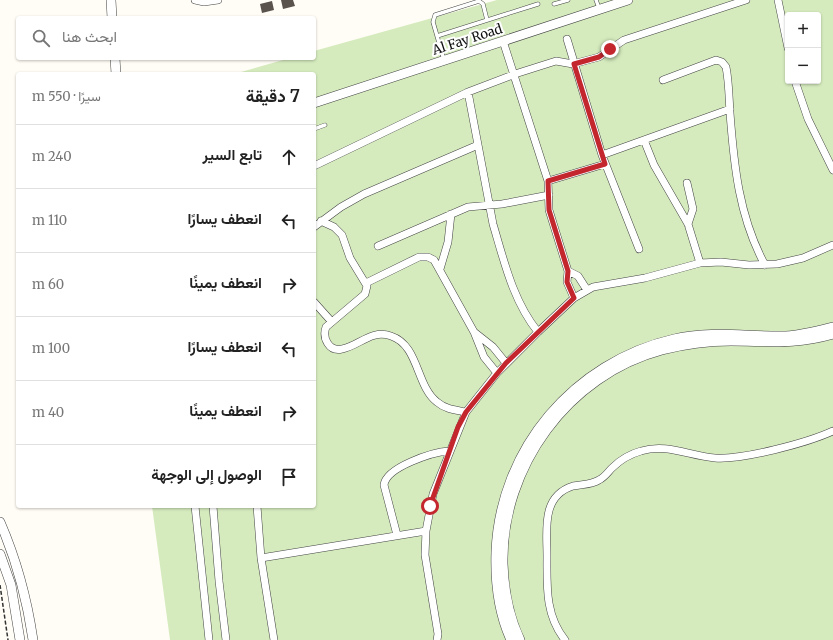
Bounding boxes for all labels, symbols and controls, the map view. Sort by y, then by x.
map controls [785,12,821,84]
button: + [785,12,821,48]
search box [16,16,316,60]
street label: Al Fay Road [429,20,505,59]
icon: search [30,27,52,49]
text: ابحث هنا [62,27,117,46]
route end [601,40,619,58]
button: − [785,48,821,84]
text: 7 دقيقة [246,85,300,107]
text: سيرًا · 550 m [32,88,101,105]
text: تابع السير [203,145,262,164]
icon: ahead [278,146,300,168]
text: 240 m [32,148,72,165]
text: انعطف يسارًا [187,209,262,228]
icon: left [278,210,300,232]
text: 110 m [32,212,67,229]
text: انعطف يمينًا [189,273,262,292]
icon: right [278,274,300,296]
text: 60 m [32,276,64,293]
text: انعطف يسارًا [187,337,262,356]
icon: left [278,338,300,360]
text: 100 m [32,340,70,357]
text: انعطف يمينًا [189,401,262,420]
icon: right [278,402,300,424]
text: 40 m [32,404,64,421]
text: الوصول إلى الوجهة [151,465,262,484]
icon: arrive [278,466,300,488]
route start [421,497,439,515]

